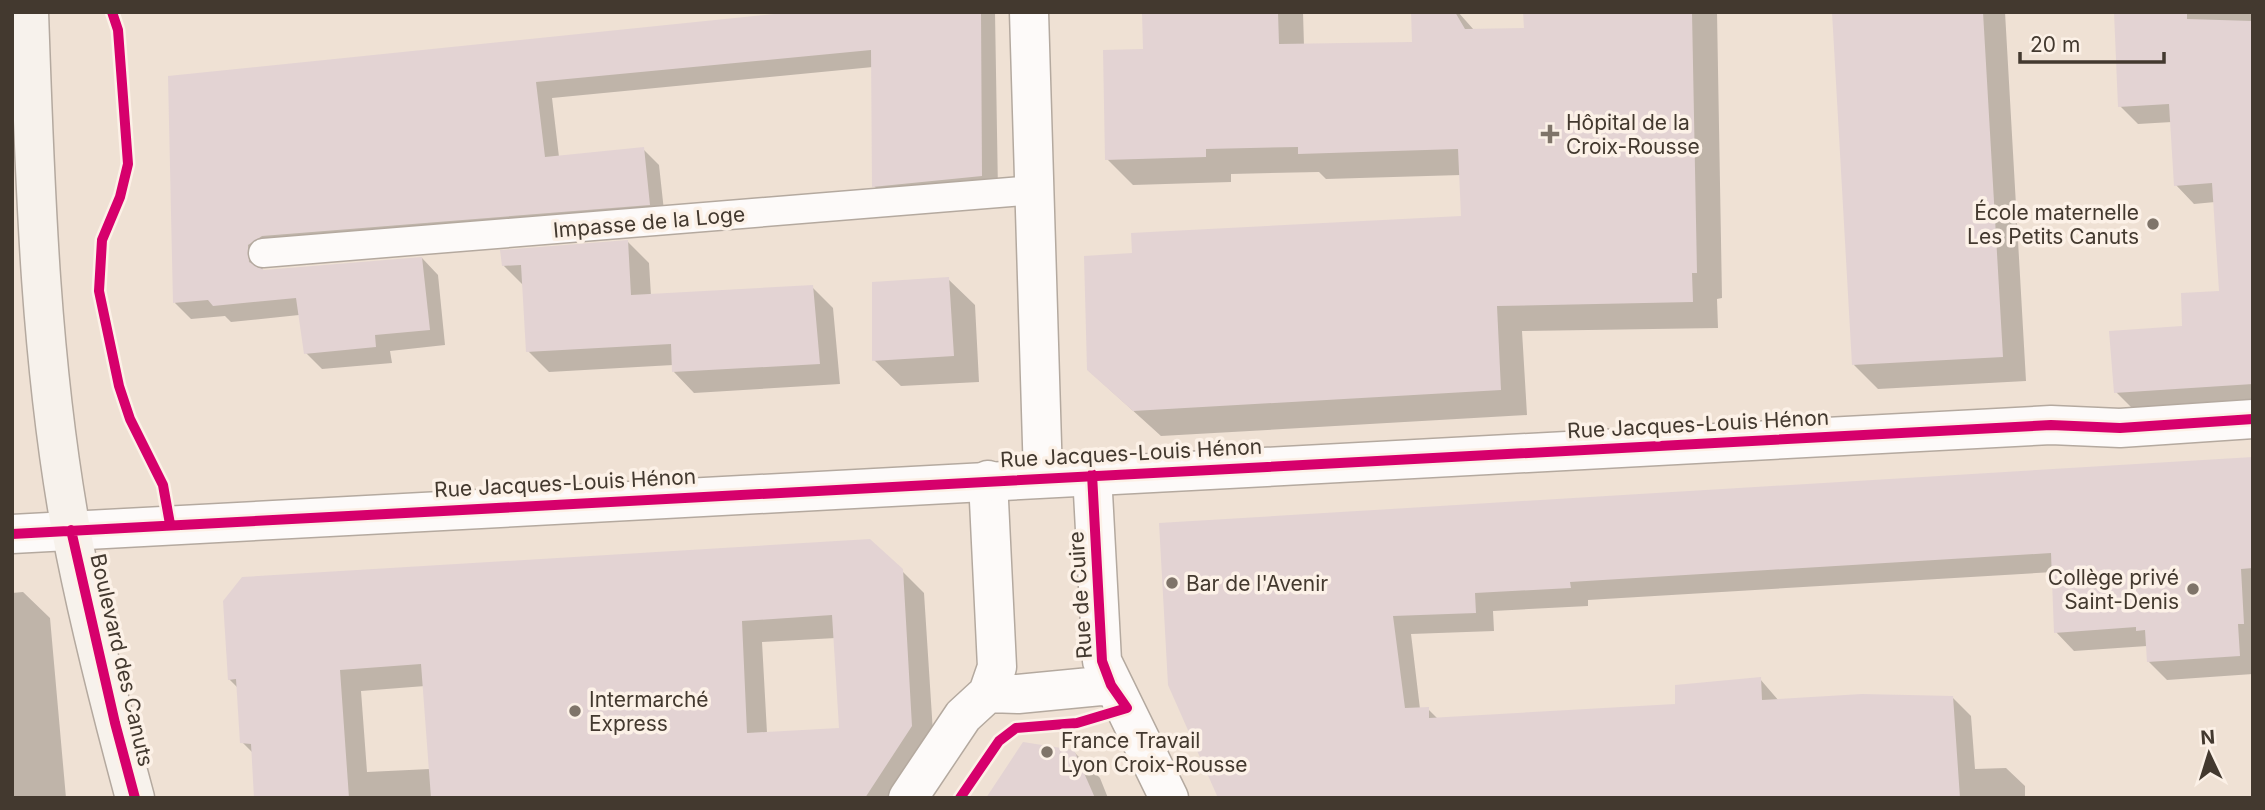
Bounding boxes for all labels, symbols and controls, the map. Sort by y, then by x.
scale bar [2020,21,2164,65]
text: 20 m [2030,32,2080,57]
place label: Hôpital de la Croix-Rousse [1566,110,1700,159]
marker: Hôpital de la Croix-Rousse [1540,124,1560,144]
place label: École maternelle Les Petits Canuts [1967,199,2139,249]
street label: Impasse de la Loge [552,201,746,243]
marker: École maternelle Les Petits Canuts [2145,216,2161,232]
street label: Rue Jacques-Louis Hénon [1566,405,1830,443]
street label: Rue Jacques-Louis Hénon [999,434,1263,472]
street label: Rue Jacques-Louis Hénon [433,464,697,502]
street label: Rue de Cuire [1063,530,1097,660]
street label: Boulevard des Canuts [85,551,159,769]
place label: Collège privé Saint-Denis [2048,565,2179,614]
place label: Bar de l'Avenir [1186,571,1328,596]
marker: Bar de l'Avenir [1164,575,1180,591]
marker: Collège privé Saint-Denis [2185,581,2201,597]
place label: Intermarché Express [589,687,709,736]
marker: Intermarché Express [567,703,583,719]
north arrow [2174,719,2244,789]
text: N [2200,726,2216,750]
place label: France Travail Lyon Croix-Rousse [1061,728,1248,777]
marker: France Travail Lyon Croix-Rousse [1039,744,1055,760]

